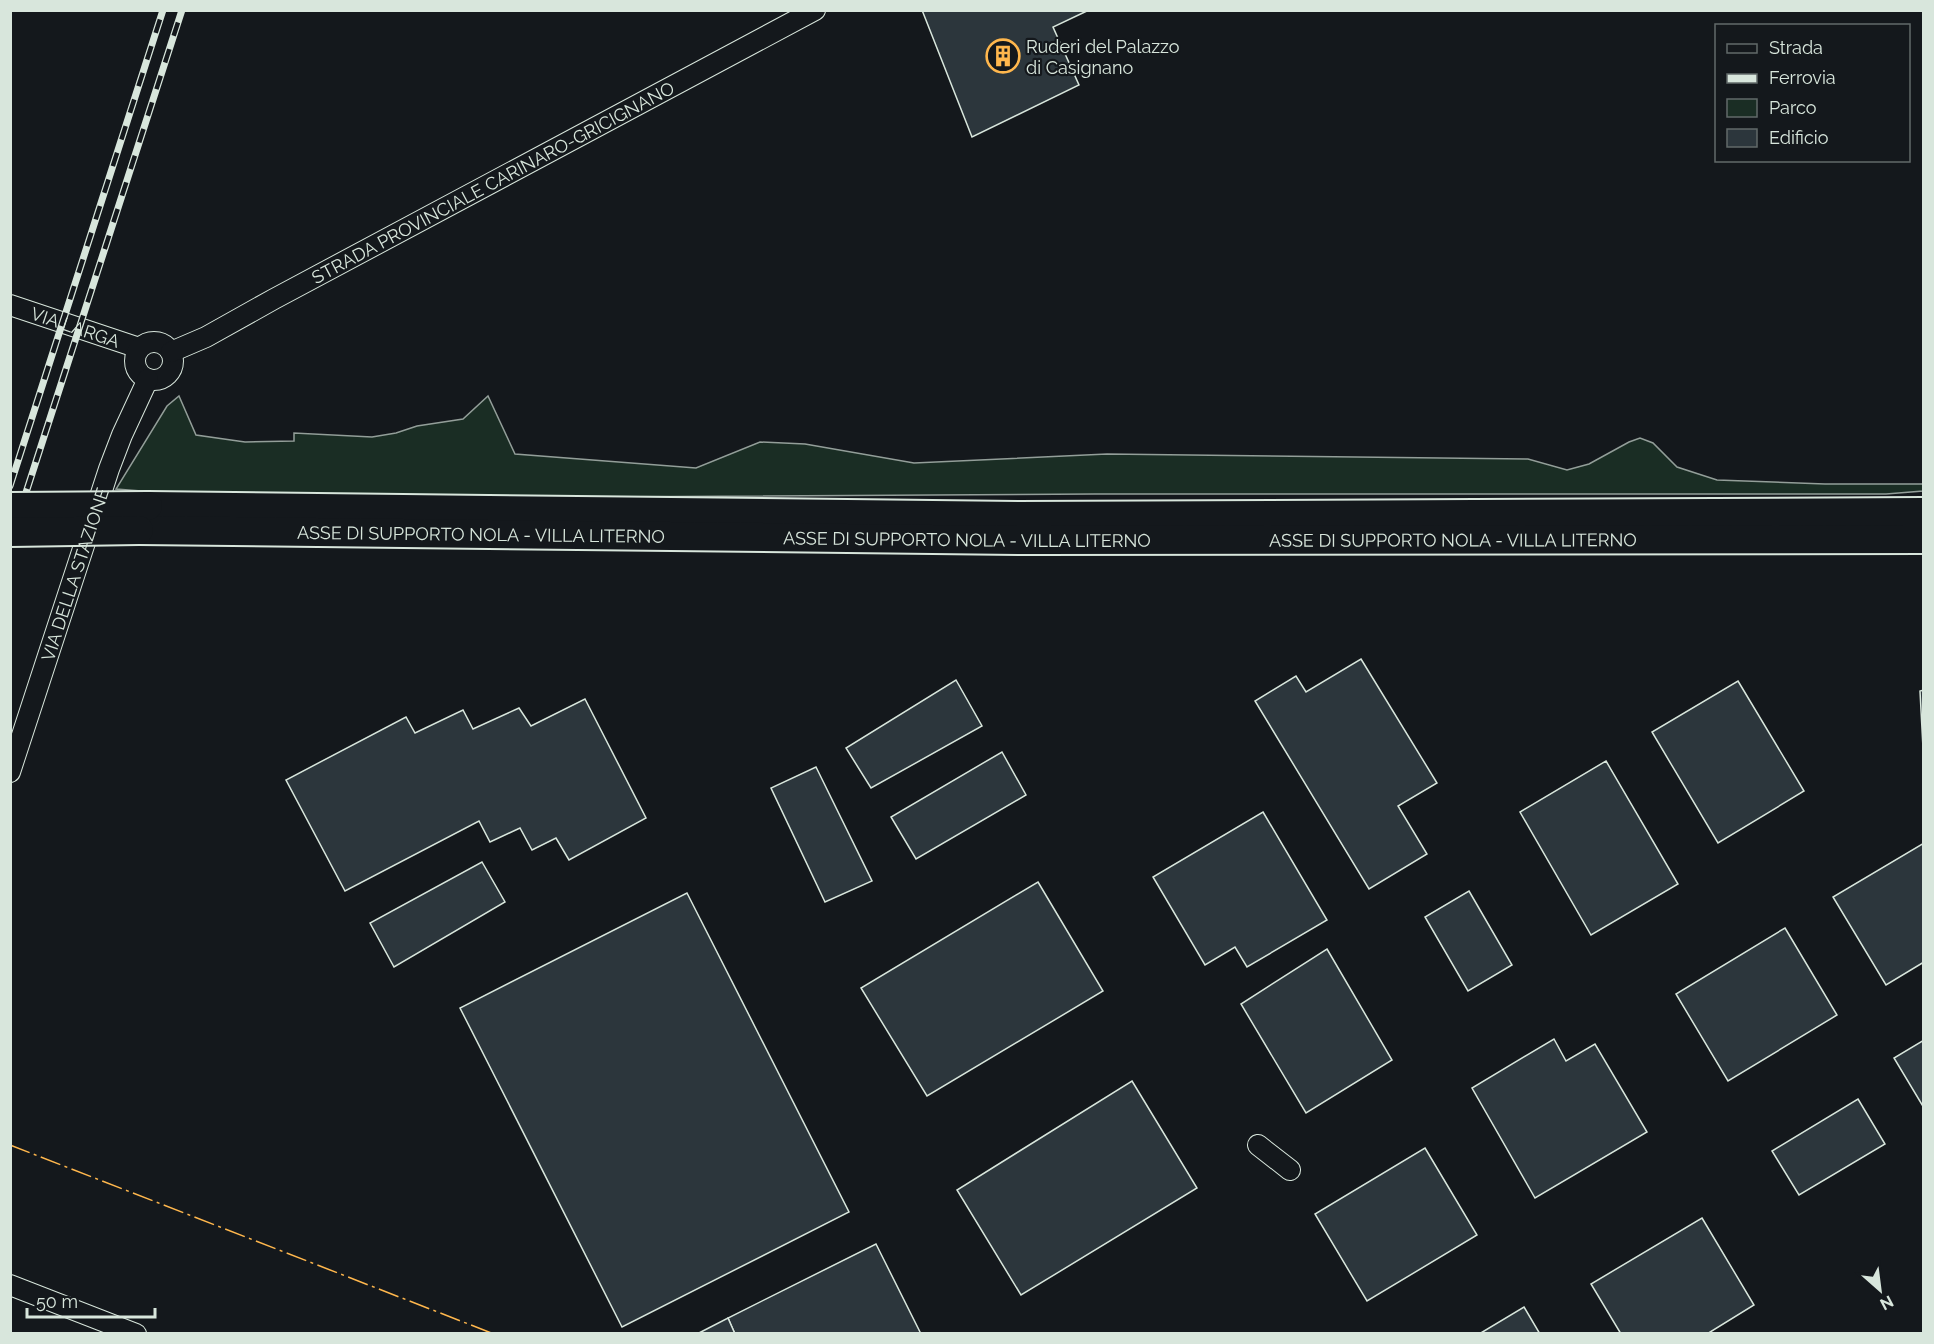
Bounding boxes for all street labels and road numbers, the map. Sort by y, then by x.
street label: STRADA PROVINCIALE CARINARO-GRICIGNANO [308,77,678,288]
street label: VIA LARGA [28,302,123,351]
street label: VIA DELLA STAZIONE [37,485,113,664]
street label: ASSE DI SUPPORTO NOLA - VILLA LITERNO [297,521,665,546]
street label: ASSE DI SUPPORTO NOLA - VILLA LITERNO [783,527,1151,551]
street label: ASSE DI SUPPORTO NOLA - VILLA LITERNO [1269,529,1637,550]

